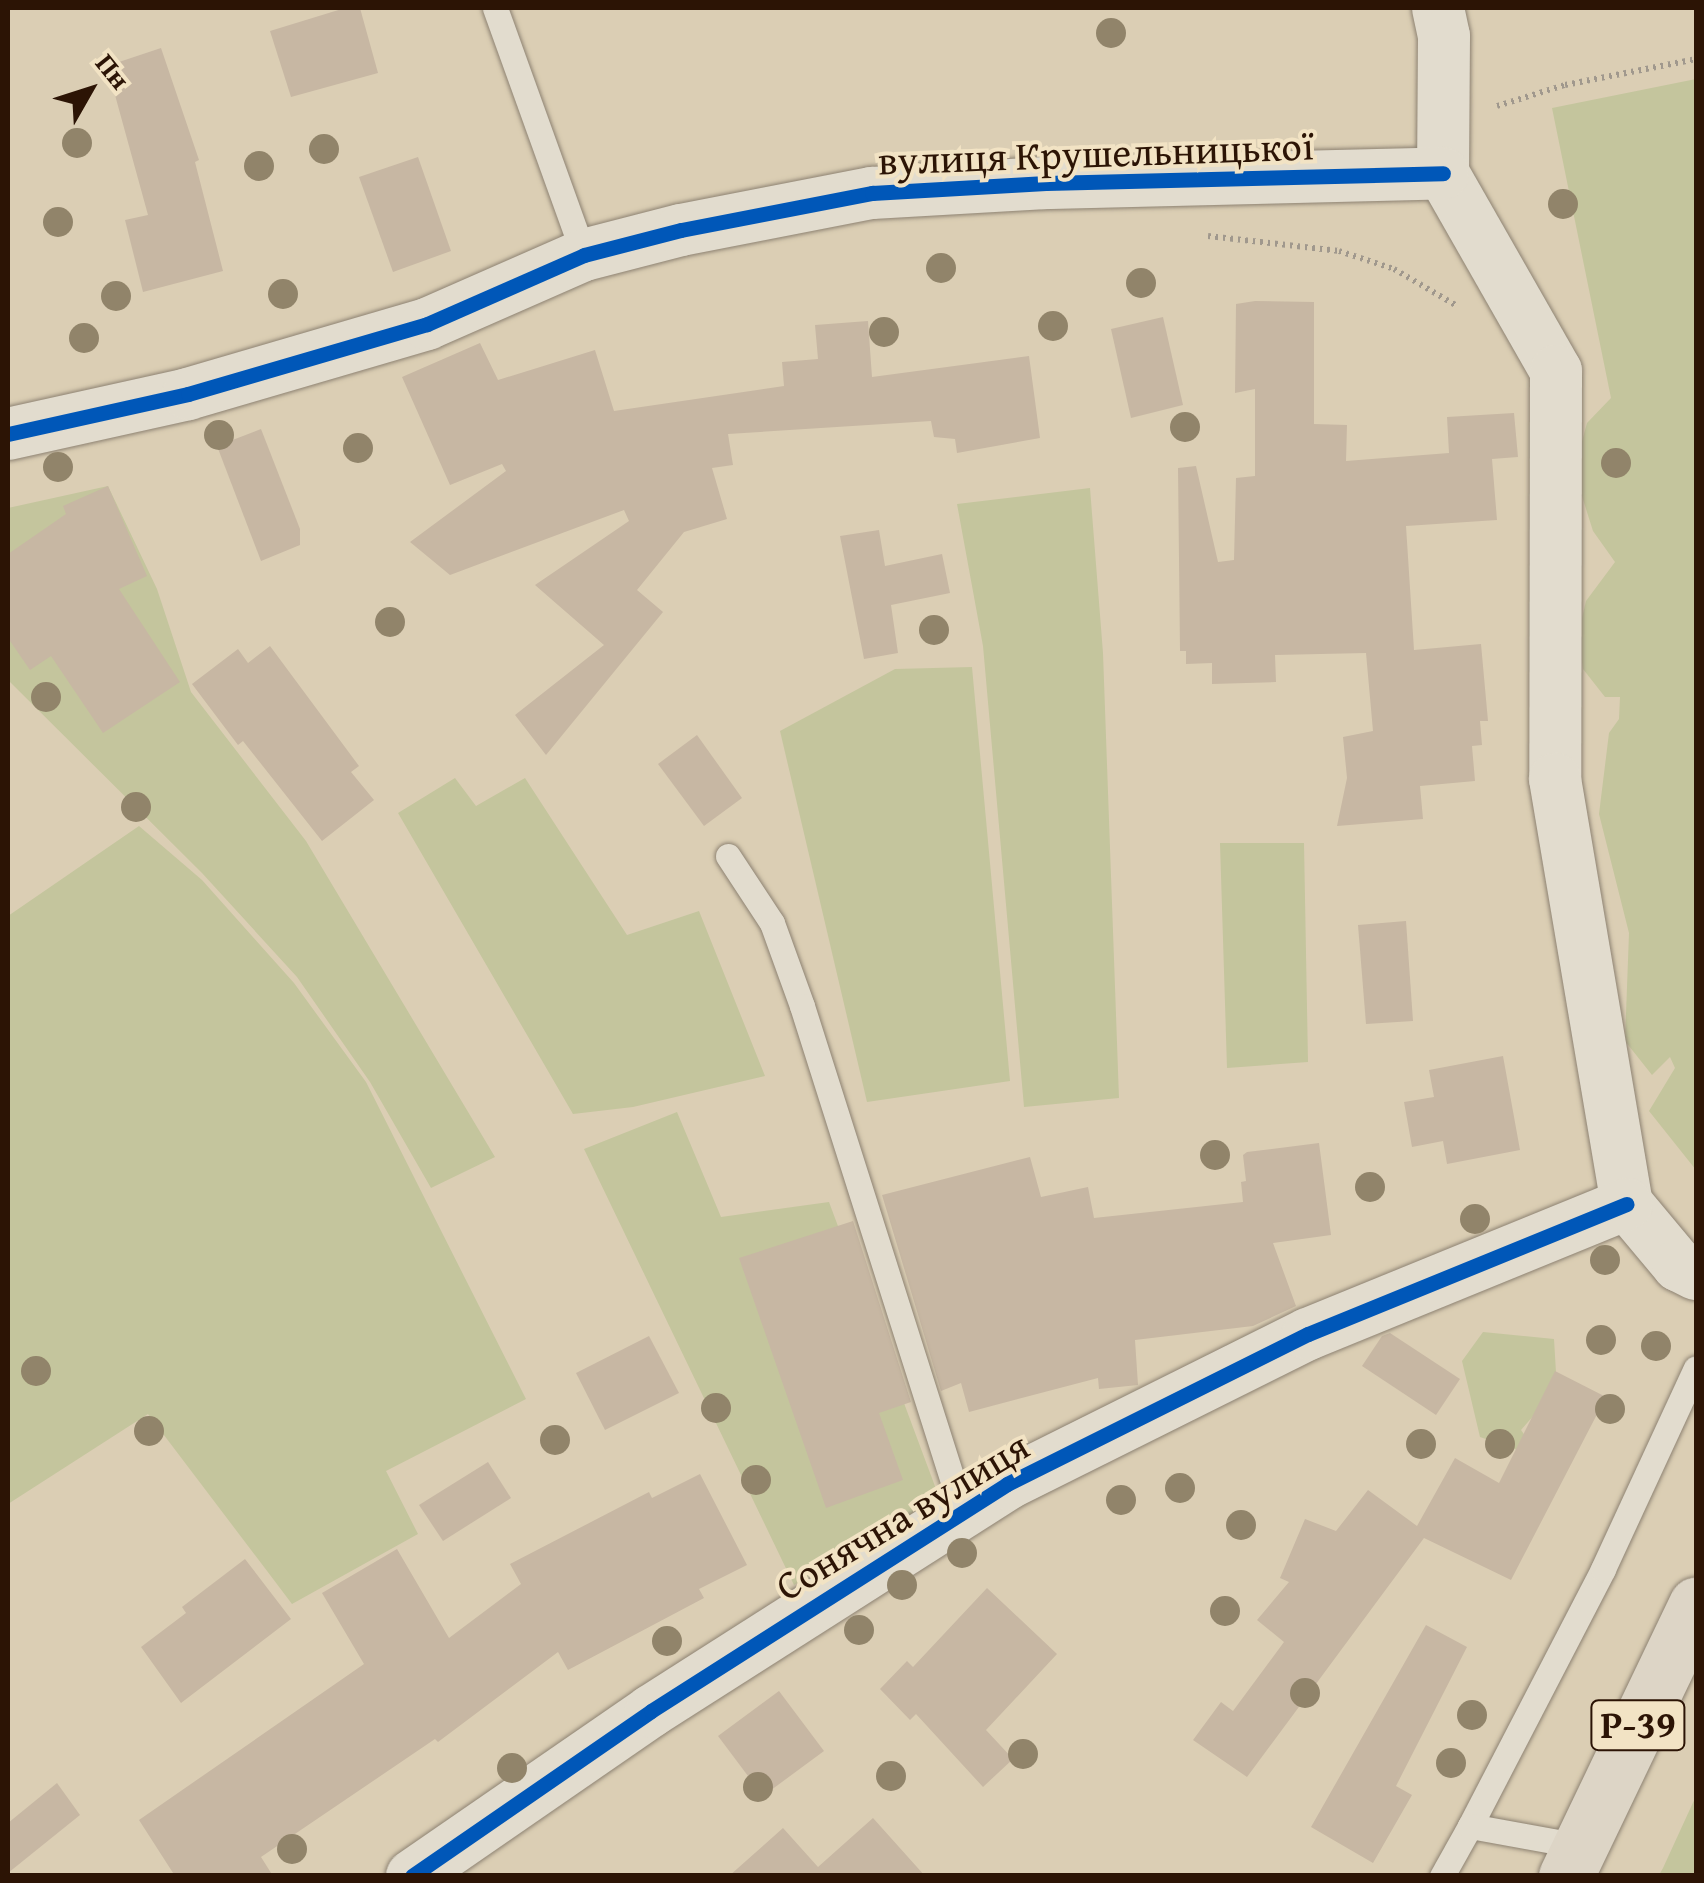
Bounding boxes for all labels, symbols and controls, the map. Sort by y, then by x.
north arrow [40,40,140,140]
text: Пн [86,44,141,98]
street label: вулиця Крушельницької [877,121,1315,185]
street label: Сонячна вулиця [767,1422,1037,1610]
road number: Р-39 [1588,1692,1688,1758]

